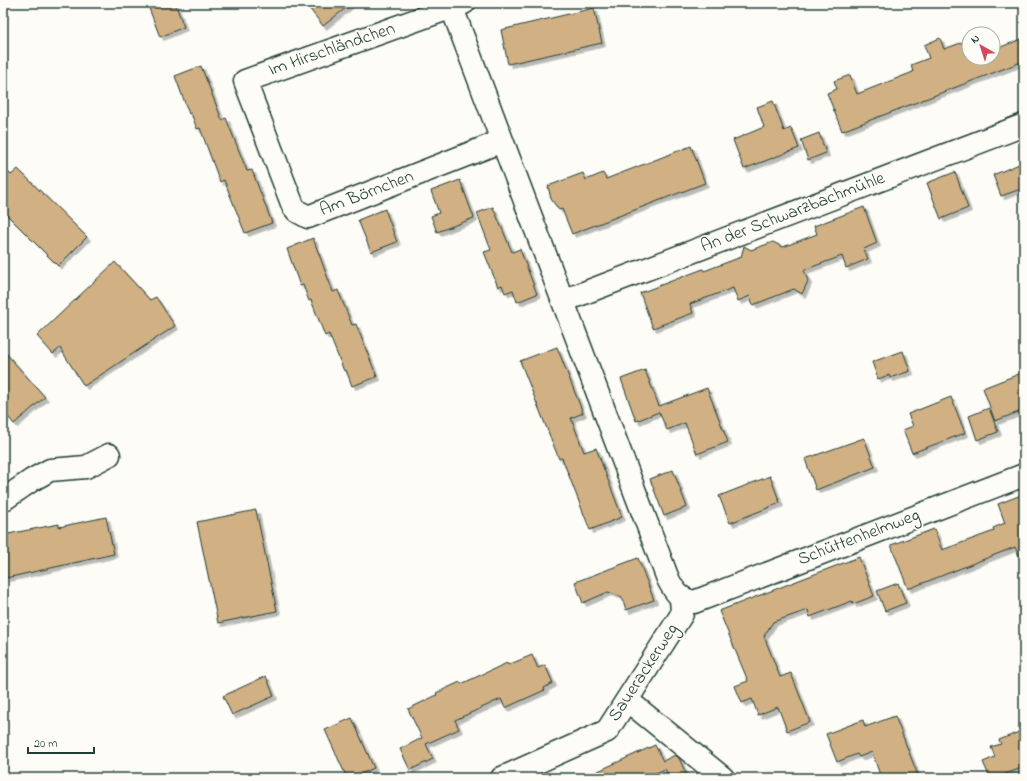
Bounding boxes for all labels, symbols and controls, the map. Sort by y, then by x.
street label: Im Hirschländchen [265,16,399,84]
north arrow [961,26,1001,66]
text: N [967,30,983,48]
street label: Am Börnchen [316,164,418,224]
street label: An der Schwarzbachmühle [697,166,890,260]
street label: Schüttenhelmweg [794,503,924,574]
street label: Sauerackerweg [602,619,686,728]
scale bar [28,729,94,755]
text: 20 m [34,735,57,753]

